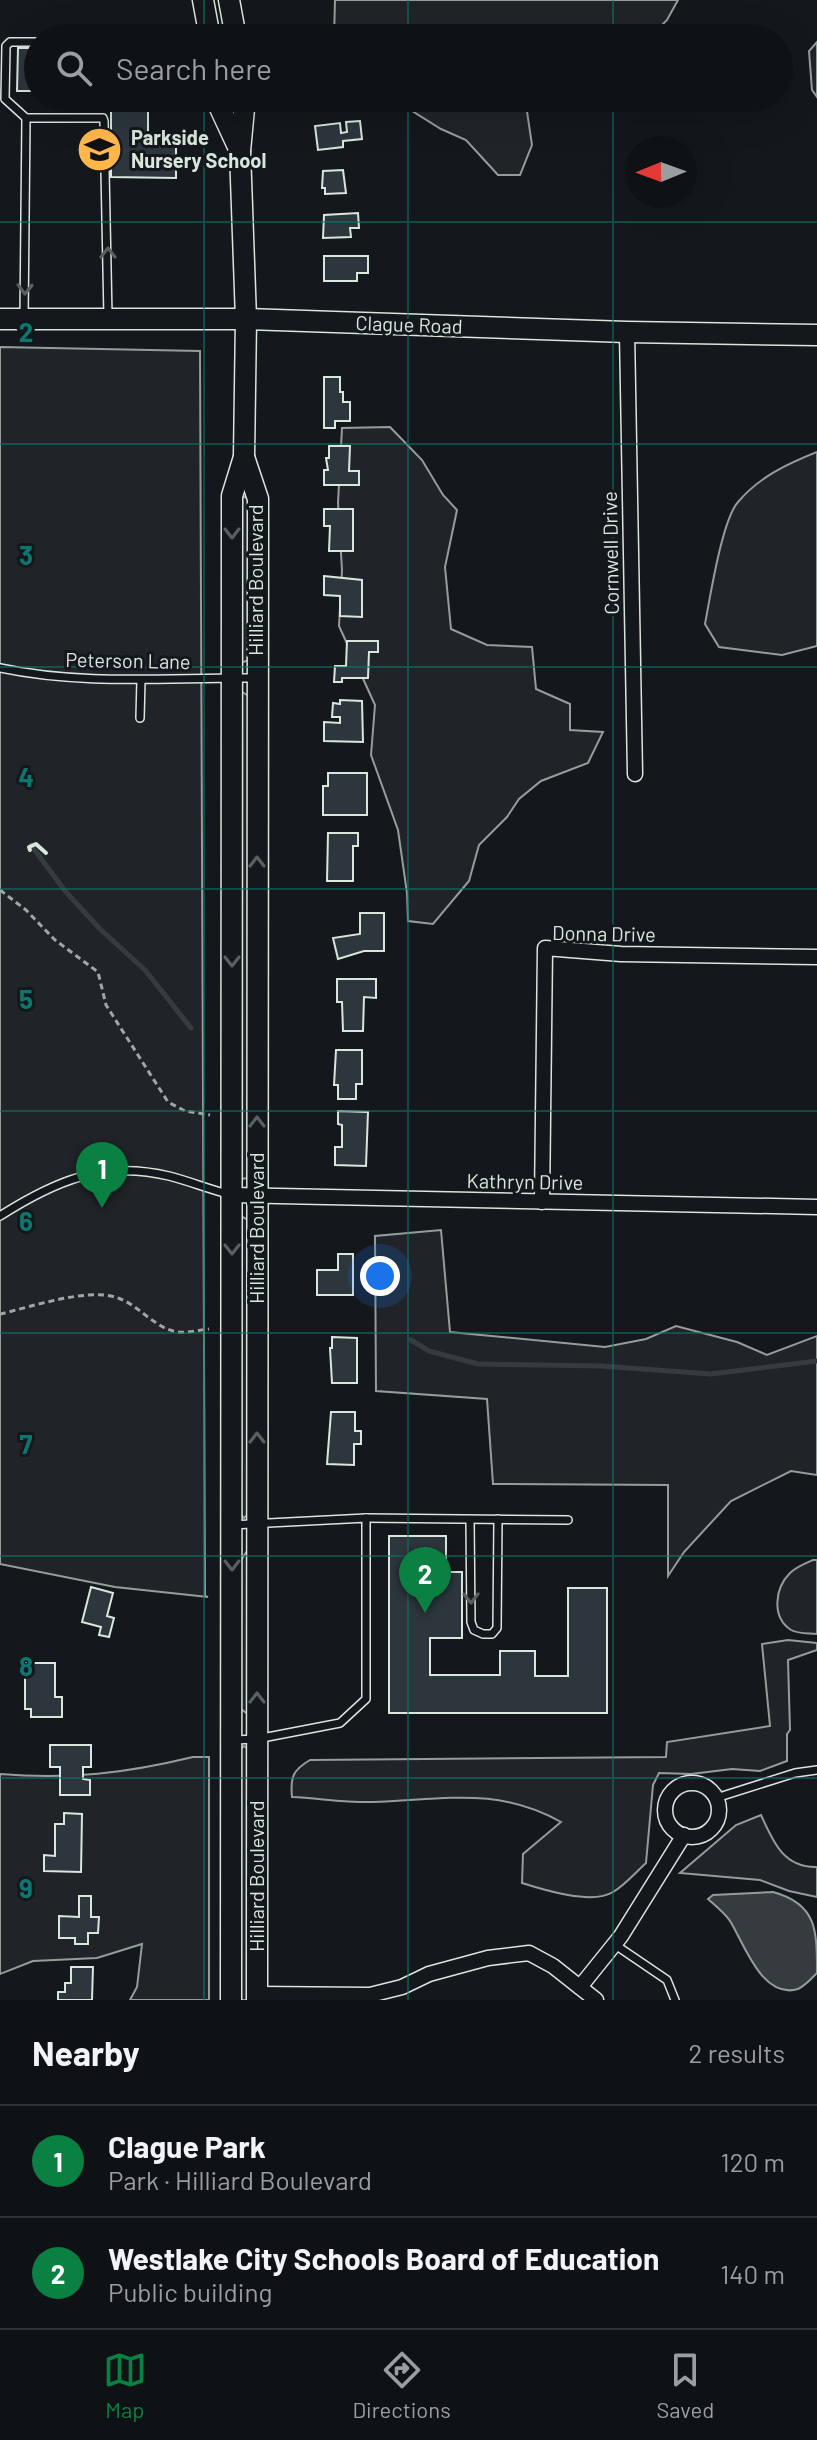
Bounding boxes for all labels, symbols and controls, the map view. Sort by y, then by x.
search box [24,24,793,112]
icon: search [52,46,96,90]
text: Search here [116,50,272,86]
place label: Parkside Nursery School [131,125,266,172]
school or university icon: Parkside Nursery School [76,126,124,174]
north arrow [625,136,697,208]
one-way arrow [99,246,117,259]
one-way arrow [16,283,33,296]
street label: Clague Road [355,310,463,338]
text: 2 [19,316,33,347]
street label: Cornwell Drive [597,491,623,615]
street label: Hilliard Boulevard [243,504,267,656]
one-way arrow [223,527,241,540]
text: 3 [19,539,33,570]
street label: Peterson Lane [65,647,191,673]
text: 4 [18,761,34,792]
one-way arrow [248,855,266,868]
street label: Donna Drive [552,920,656,946]
one-way arrow [223,955,241,968]
text: 5 [19,983,33,1014]
one-way arrow [248,1115,266,1128]
pin: 1 [76,1142,128,1208]
street label: Hilliard Boulevard [244,1152,268,1304]
street label: Kathryn Drive [466,1168,584,1194]
text: 6 [19,1205,33,1236]
one-way arrow [223,1243,241,1256]
your location [360,1256,400,1296]
text: 7 [20,1428,33,1459]
one-way arrow [248,1431,266,1444]
pin: 2 [399,1547,451,1613]
one-way arrow [223,1559,241,1572]
one-way arrow [462,1592,480,1605]
text: 8 [19,1650,33,1681]
one-way arrow [248,1691,266,1704]
street label: Hilliard Boulevard [244,1800,268,1952]
text: 9 [19,1872,33,1903]
text: Nearby [32,2032,140,2073]
text: 2 results [689,2037,785,2068]
text: Clague Park [108,2128,266,2164]
text: 1 [53,2146,63,2177]
text: 120 m [721,2146,785,2177]
text: Park · Hilliard Boulevard [108,2164,372,2195]
text: Westlake City Schools Board of Education [108,2240,659,2276]
text: 2 [51,2258,65,2289]
text: 140 m [720,2258,785,2289]
text: Public building [108,2276,272,2307]
tab: Map [103,2348,147,2422]
tab: Directions [352,2348,451,2422]
tab: Saved [656,2348,714,2422]

